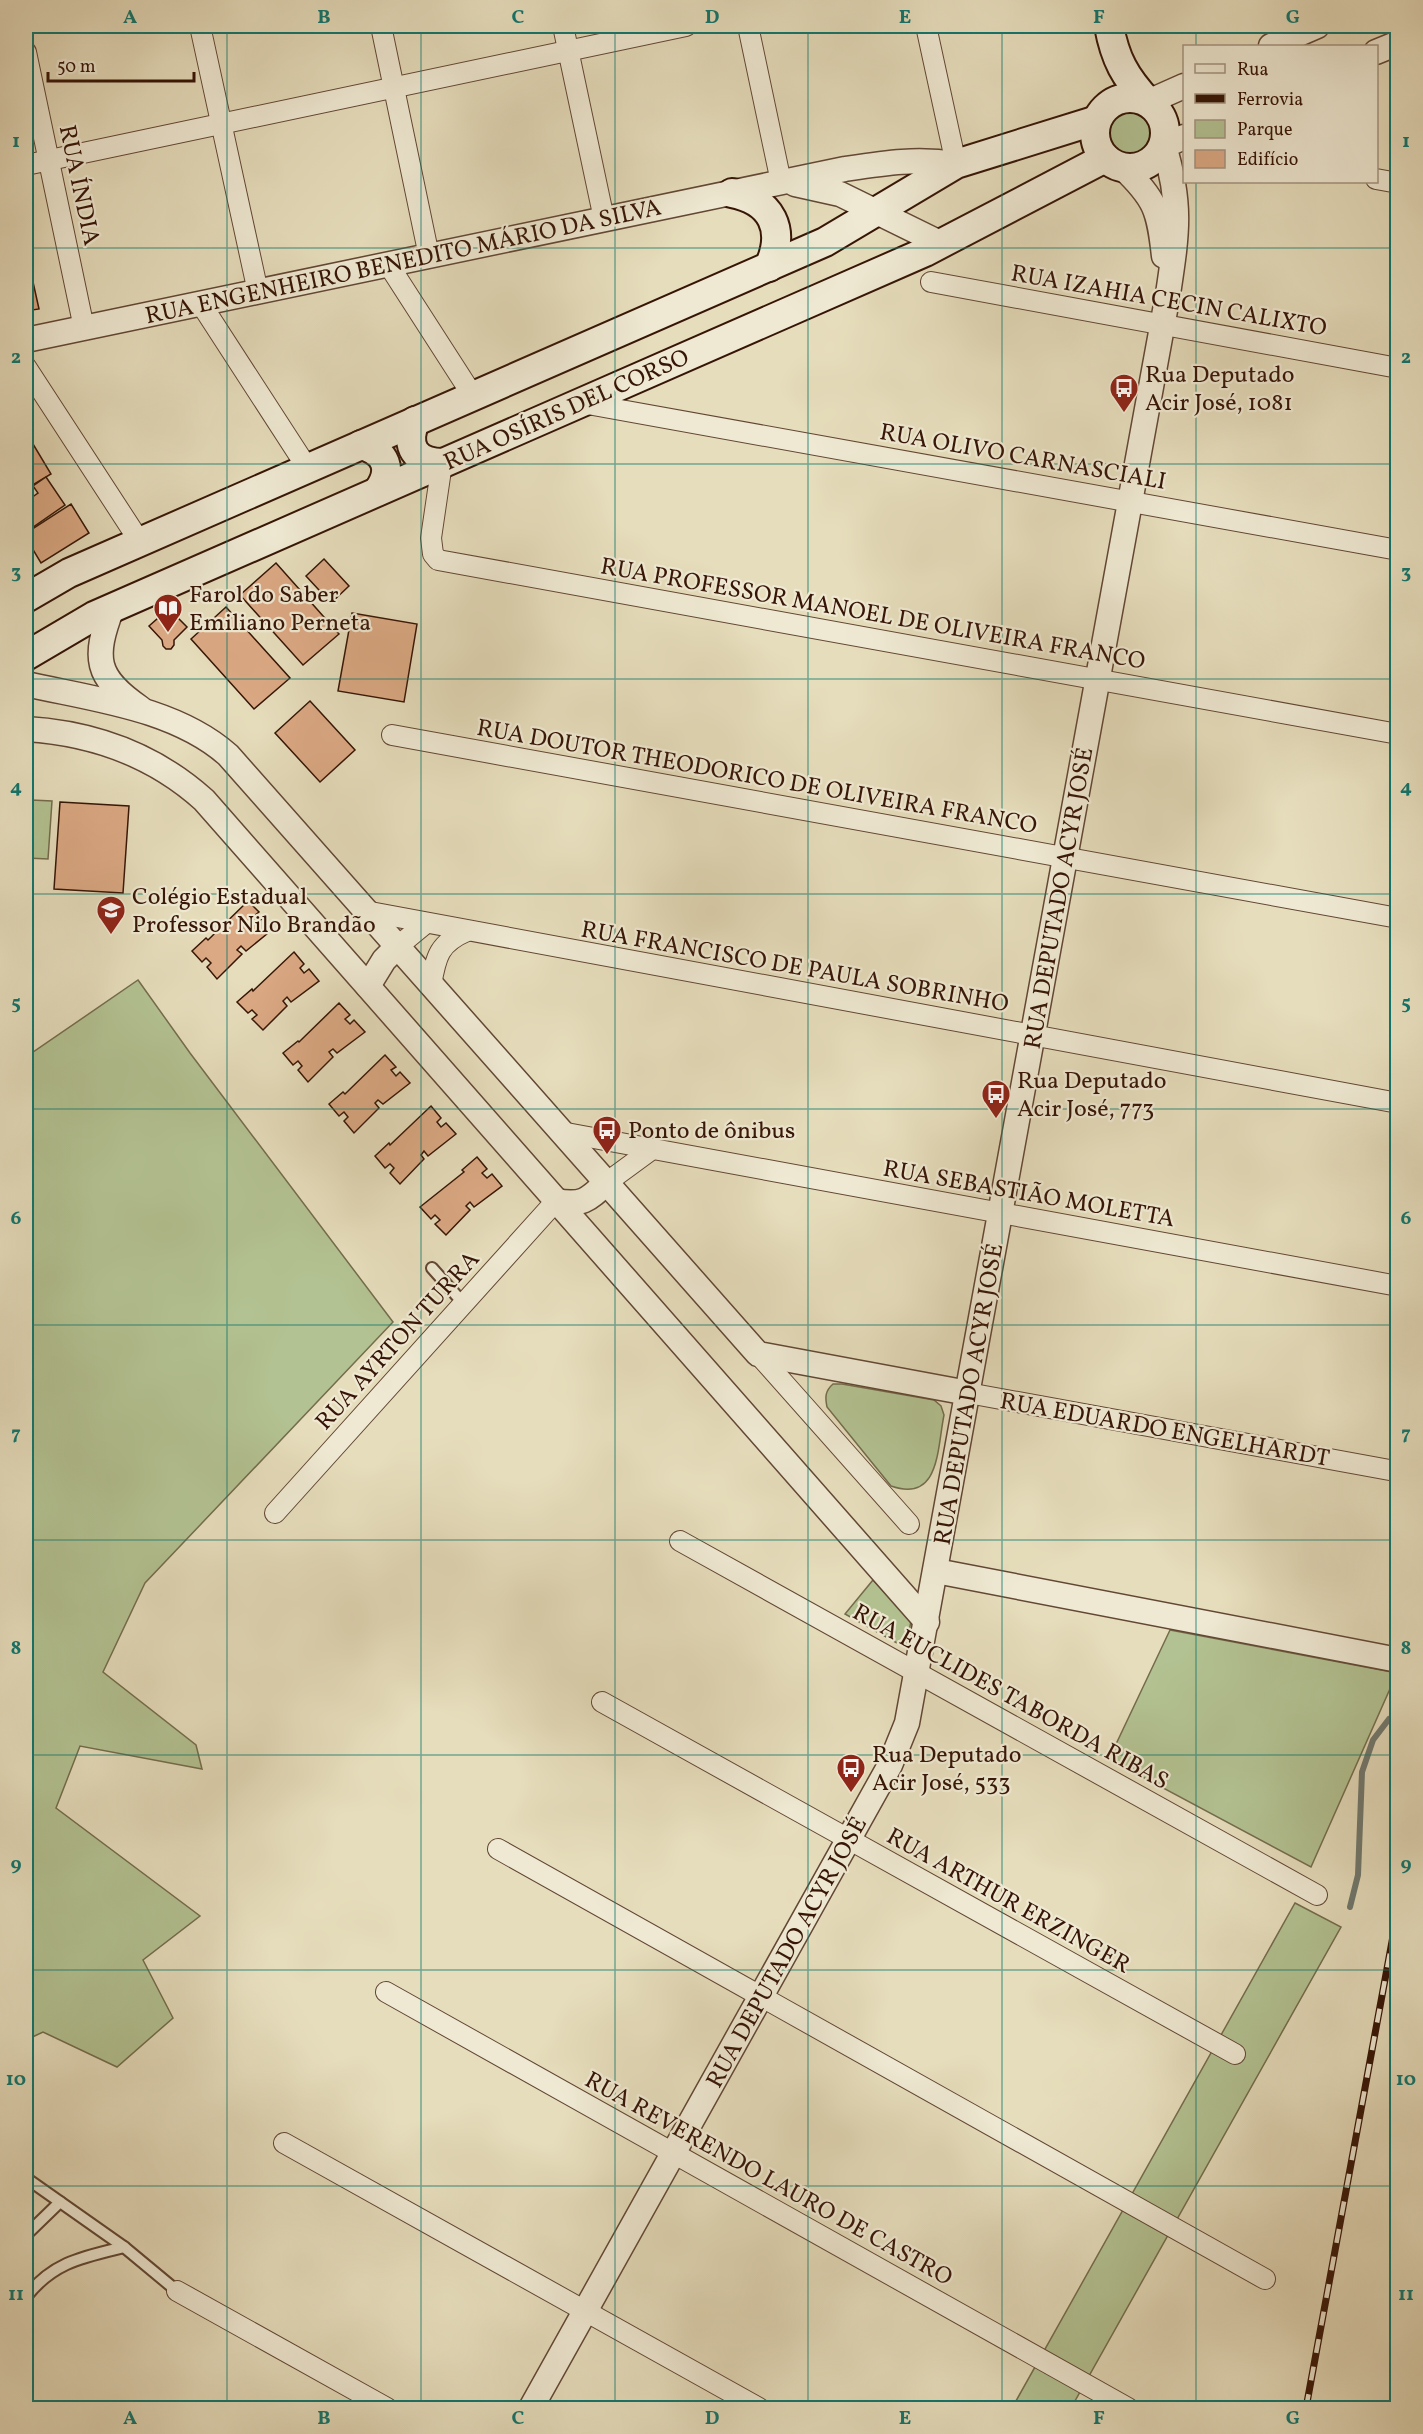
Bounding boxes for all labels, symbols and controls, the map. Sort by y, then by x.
text: A [123,4,137,32]
text: B [317,4,331,32]
text: C [512,4,525,32]
text: D [705,4,719,32]
text: E [899,4,911,32]
text: F [1093,4,1105,32]
text: G [1286,4,1300,32]
scale bar [48,45,194,83]
legend [1183,45,1378,183]
text: 50 m [57,55,96,80]
text: Rua [1237,58,1268,83]
text: Ferrovia [1237,88,1303,113]
text: Parque [1237,118,1292,143]
street label: RUA ÍNDIA [49,122,107,249]
text: 1 [12,128,20,156]
text: 1 [1402,128,1410,156]
text: Edifício [1237,148,1298,173]
street label: RUA ENGENHEIRO BENEDITO MÁRIO DA SILVA [142,192,665,334]
street label: RUA IZAHIA CECIN CALIXTO [1008,257,1329,346]
street label: RUA OSÍRIS DEL CORSO [439,341,695,480]
text: 2 [11,344,21,372]
text: 2 [1401,344,1411,372]
place label: Rua Deputado Acir José, 1081 [1145,359,1295,421]
bus stop icon: Rua Deputado Acir José, 1081 [1108,372,1140,414]
street label: RUA OLIVO CARNASCIALI [877,416,1168,500]
street label: RUA PROFESSOR MANOEL DE OLIVEIRA FRANCO [598,550,1148,680]
text: 3 [11,559,21,587]
text: 3 [1401,559,1411,587]
place label: Farol do Saber Emiliano Perneta [189,579,371,641]
library icon: Farol do Saber Emiliano Perneta [152,592,184,634]
street label: RUA DOUTOR THEODORICO DE OLIVEIRA FRANCO [474,712,1040,844]
street label: RUA DEPUTADO ACYR JOSÉ [1017,745,1103,1052]
text: 4 [10,774,22,802]
text: 4 [1400,774,1412,802]
place label: Colégio Estadual Professor Nilo Brandão [132,881,376,943]
school or university icon: Colégio Estadual Professor Nilo Brandão [95,894,127,936]
street label: RUA FRANCISCO DE PAULA SOBRINHO [578,914,1011,1022]
text: 5 [11,990,21,1018]
text: 5 [1401,990,1411,1018]
place label: Rua Deputado Acir José, 773 [1017,1065,1167,1127]
bus stop icon: Rua Deputado Acir José, 773 [980,1078,1012,1120]
bus stop icon: Ponto de ônibus [591,1114,623,1156]
place label: Ponto de ônibus [628,1115,795,1149]
street label: RUA SEBASTIÃO MOLETTA [880,1153,1177,1237]
text: 6 [11,1205,22,1233]
text: 6 [1401,1205,1412,1233]
street label: RUA DEPUTADO ACYR JOSÉ [927,1241,1013,1548]
street label: RUA AYRTON TURRA [308,1244,489,1439]
street label: RUA EDUARDO ENGELHARDT [997,1385,1332,1477]
text: 7 [11,1420,21,1448]
text: 7 [1401,1420,1411,1448]
street label: RUA EUCLIDES TABORDA RIBAS [846,1596,1174,1799]
text: 8 [11,1635,21,1663]
text: 8 [1401,1635,1411,1663]
place label: Rua Deputado Acir José, 533 [872,1739,1022,1801]
bus stop icon: Rua Deputado Acir José, 533 [835,1752,867,1794]
street label: RUA DEPUTADO ACYR JOSÉ [699,1811,877,2095]
street label: RUA ARTHUR ERZINGER [880,1820,1136,1983]
text: 9 [10,1851,22,1879]
text: 9 [1400,1851,1412,1879]
street label: RUA REVERENDO LAURO DE CASTRO [578,2064,958,2295]
text: 10 [6,2066,26,2094]
text: 10 [1396,2066,1416,2094]
text: 11 [8,2281,24,2309]
text: 11 [1398,2281,1414,2309]
text: A [123,2405,137,2433]
text: B [317,2405,331,2433]
text: C [512,2405,525,2433]
text: D [705,2405,719,2433]
text: E [899,2405,911,2433]
text: F [1093,2405,1105,2433]
text: G [1286,2405,1300,2433]

